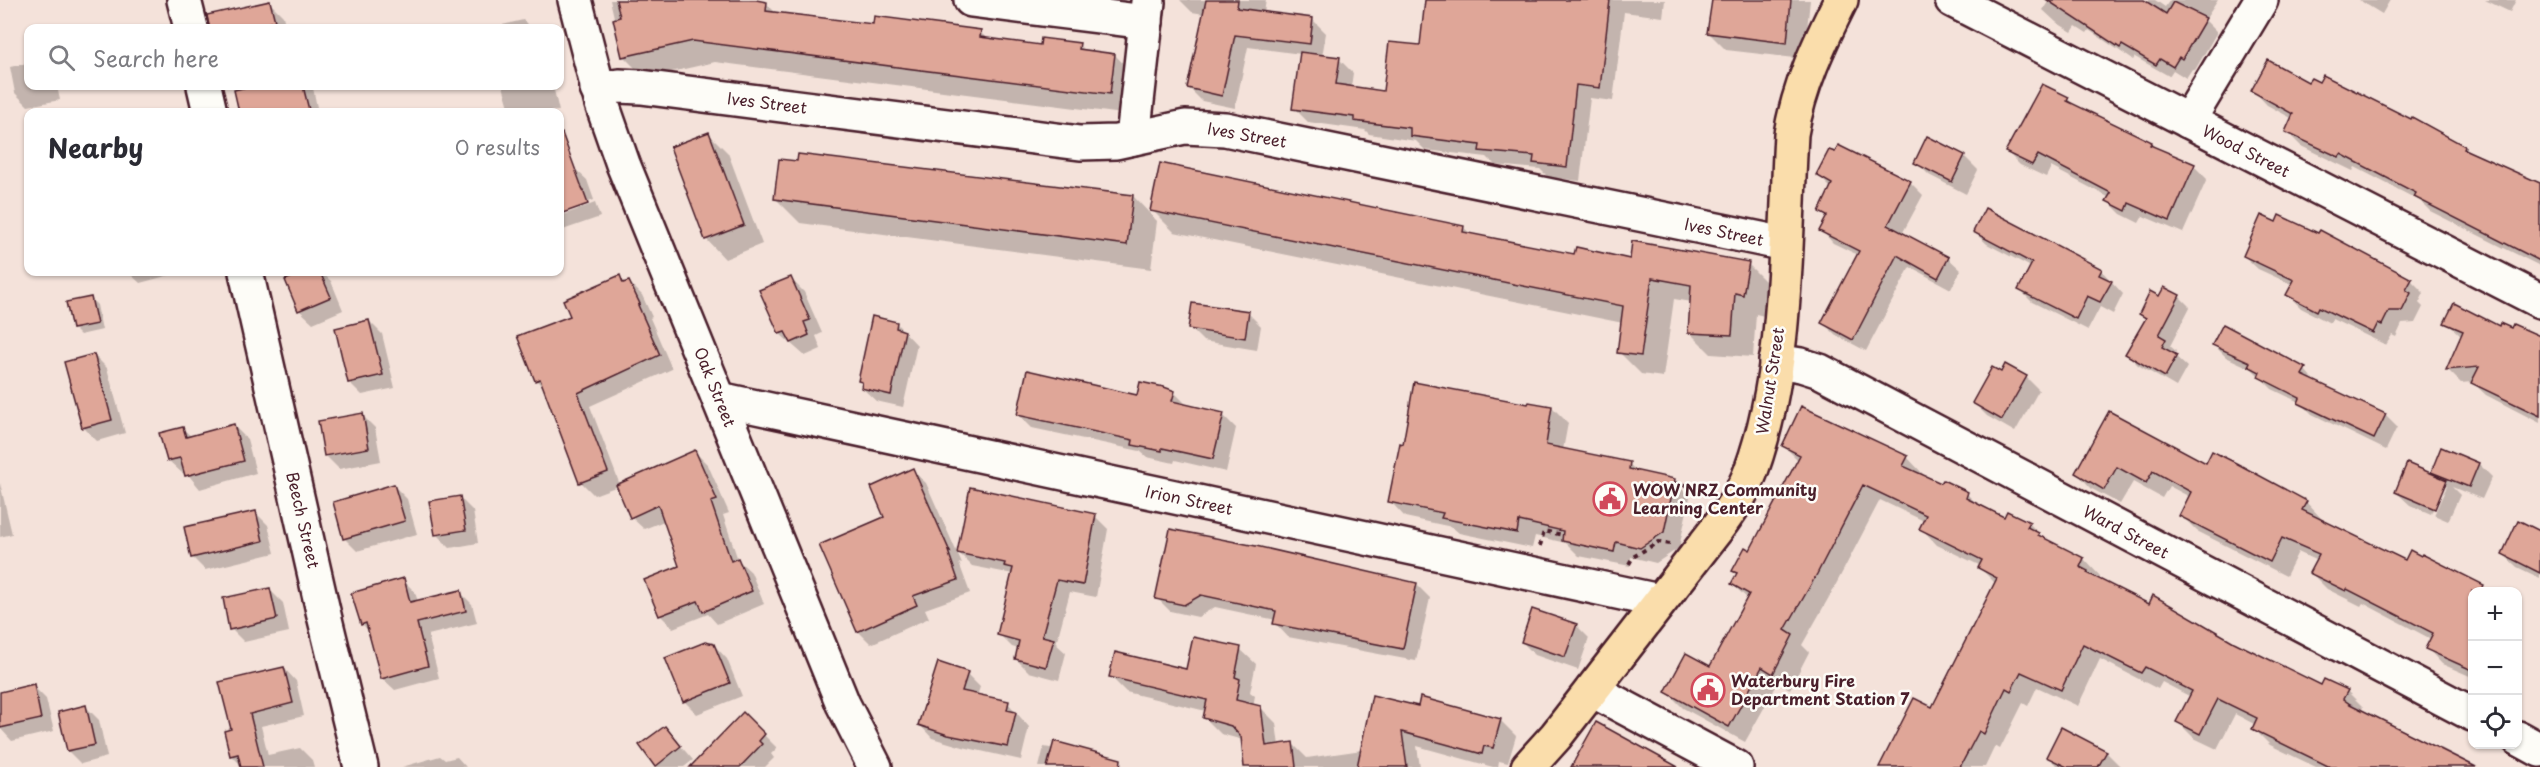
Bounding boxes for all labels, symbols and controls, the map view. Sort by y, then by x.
search box [24,24,564,90]
icon: search [45,41,78,74]
text: Search here [93,41,219,74]
street label: Ives Street [726,85,809,119]
street label: Ives Street [1206,115,1289,153]
street label: Wood Street [2198,118,2295,183]
text: Nearby [48,128,143,167]
text: 0 results [455,132,540,162]
street label: Ives Street [1682,211,1766,251]
street label: Walnut Street [1749,325,1789,436]
street label: Oak Street [689,343,743,431]
street label: Beech Street [281,469,327,571]
place label: WOW NRZ Community Learning Center [1633,477,1817,519]
street label: Irion Street [1143,478,1236,520]
public building icon: WOW NRZ Community Learning Center [1592,481,1628,517]
street label: Ward Street [2079,498,2174,564]
map controls [2468,587,2522,749]
button: + [2468,587,2522,641]
button: − [2468,641,2522,695]
place label: Waterbury Fire Department Station 7 [1731,668,1910,710]
public building icon: Waterbury Fire Department Station 7 [1690,672,1726,708]
button: locate [2468,695,2522,749]

